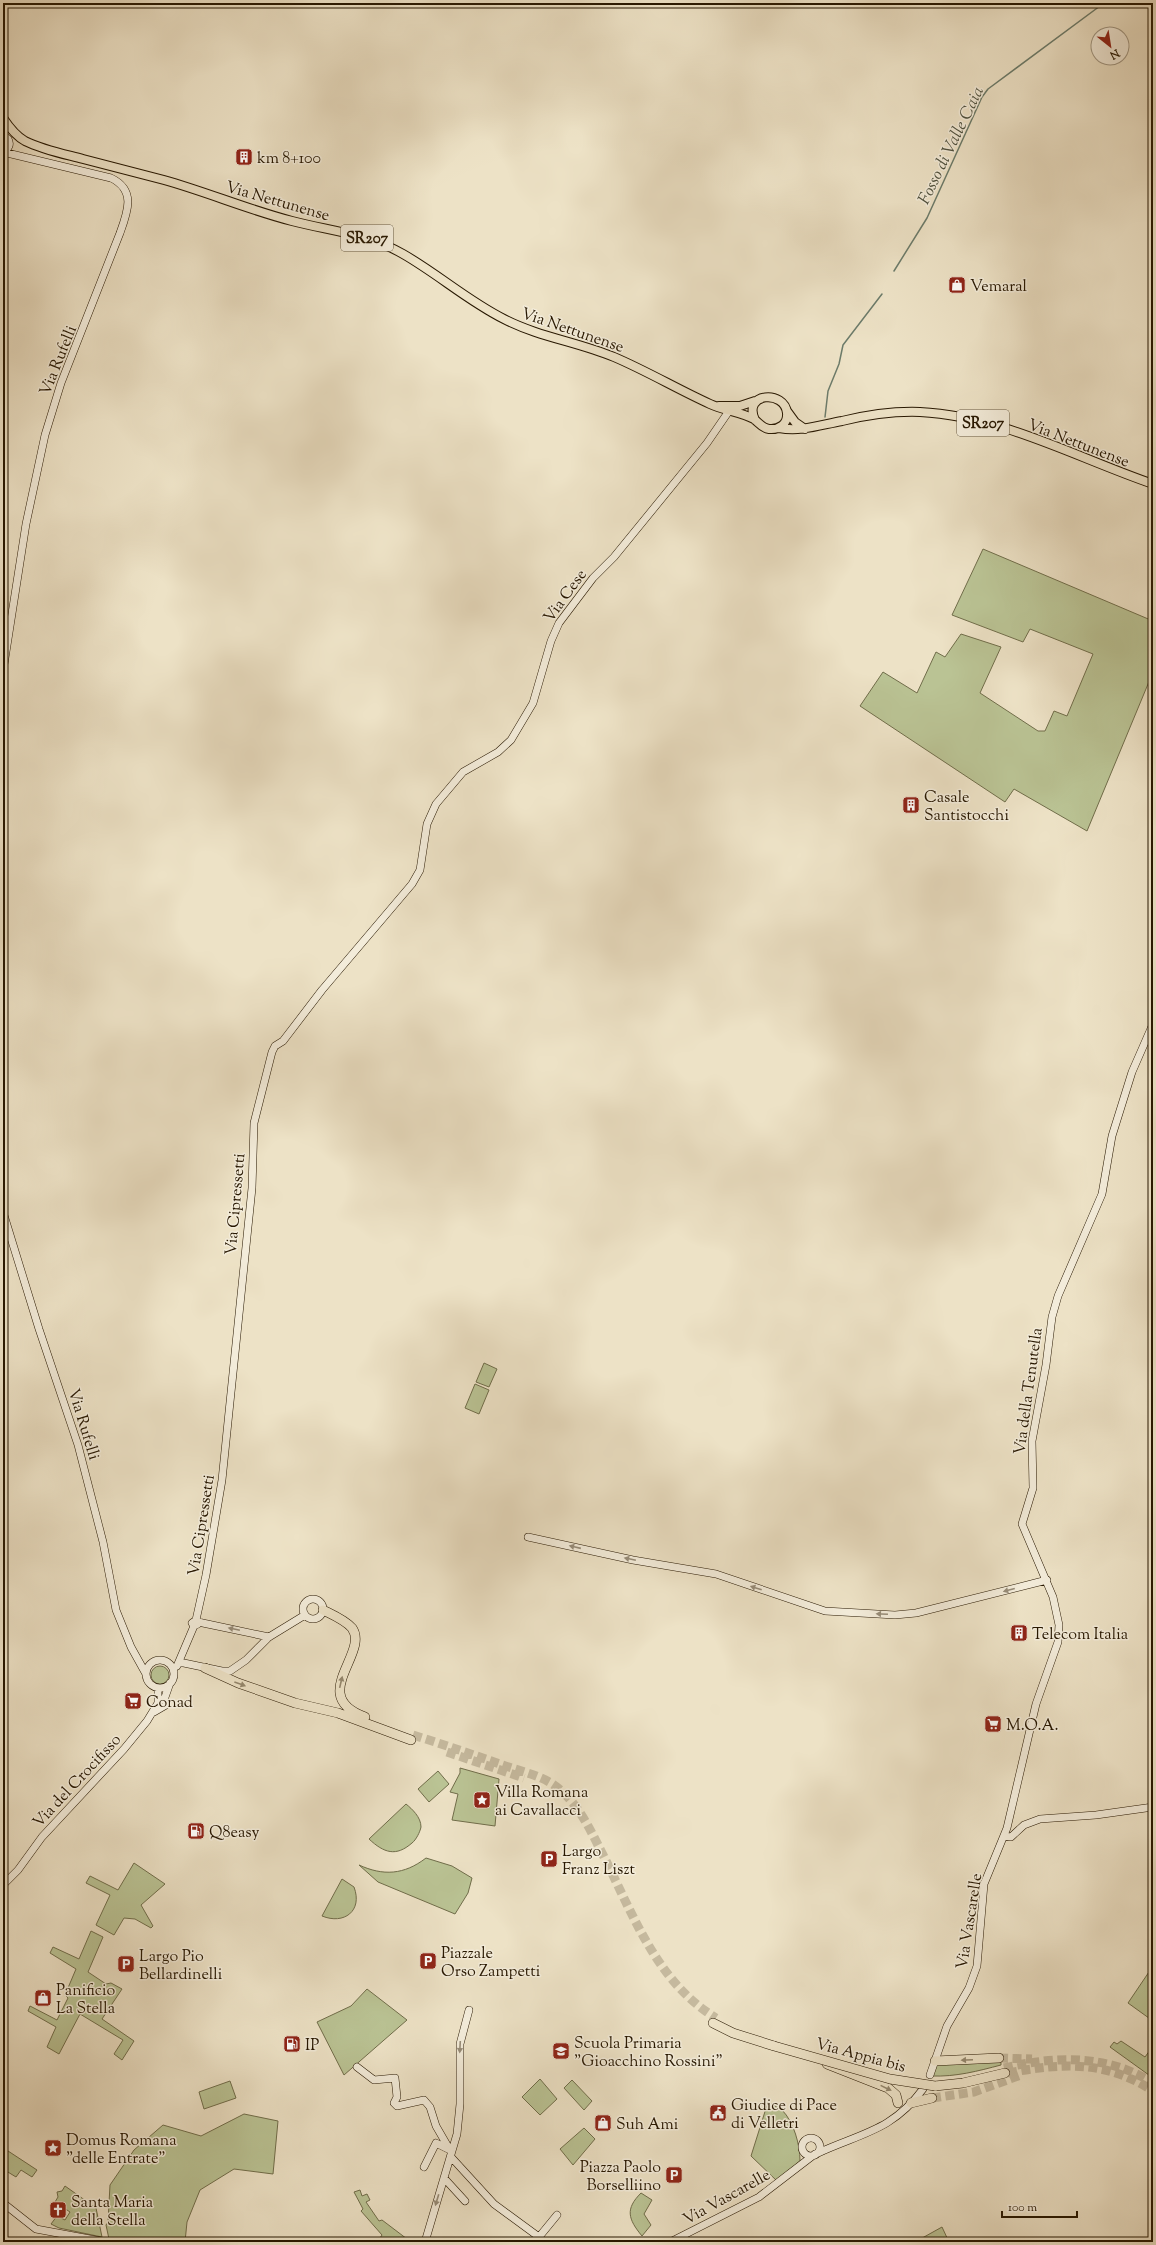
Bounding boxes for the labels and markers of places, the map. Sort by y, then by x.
building icon: km 8+100 [234,147,254,167]
place label: km 8+100 [257,148,321,171]
shop icon: Vemaral [947,275,967,295]
place label: Vemaral [970,276,1028,299]
place label: Casale Santistocchi [924,787,1010,828]
building icon: Casale Santistocchi [901,795,921,815]
building icon: Telecom Italia [1009,1623,1029,1643]
place label: Telecom Italia [1032,1624,1129,1647]
supermarket icon: Conad [123,1691,143,1711]
place label: Conad [146,1692,193,1715]
supermarket icon: M.O.A. [983,1714,1003,1734]
place label: M.O.A. [1006,1715,1059,1738]
place label: Villa Romana ai Cavallacci [495,1782,589,1823]
place icon: Villa Romana ai Cavallacci [472,1790,492,1810]
fuel station icon: Q8easy [186,1821,206,1841]
place label: Q8easy [209,1822,260,1845]
place label: Largo Franz Liszt [562,1841,635,1882]
parking icon: Largo Franz Liszt [539,1849,559,1869]
place label: Piazzale Orso Zampetti [441,1943,541,1984]
place label: Largo Pio Bellardinelli [139,1946,223,1987]
parking icon: Piazzale Orso Zampetti [418,1951,438,1971]
parking icon: Largo Pio Bellardinelli [116,1954,136,1974]
place label: Panificio La Stella [56,1980,116,2021]
shop icon: Panificio La Stella [33,1988,53,2008]
place label: Scuola Primaria "Gioacchino Rossini" [574,2033,723,2074]
fuel station icon: IP [282,2034,302,2054]
place label: IP [305,2035,319,2058]
school or university icon: Scuola Primaria "Gioacchino Rossini" [551,2041,571,2061]
place label: Giudice di Pace di Velletri [731,2095,837,2136]
public building icon: Giudice di Pace di Velletri [708,2103,728,2123]
shop icon: Suh Ami [593,2113,613,2133]
place label: Suh Ami [616,2114,679,2137]
place label: Domus Romana "delle Entrate" [66,2130,177,2171]
place icon: Domus Romana "delle Entrate" [43,2138,63,2158]
place label: Piazza Paolo Borselliino [580,2157,661,2198]
parking icon: Piazza Paolo Borselliino [664,2165,684,2185]
place label: Santa Maria della Stella [71,2192,154,2233]
church icon: Santa Maria della Stella [48,2200,68,2220]

